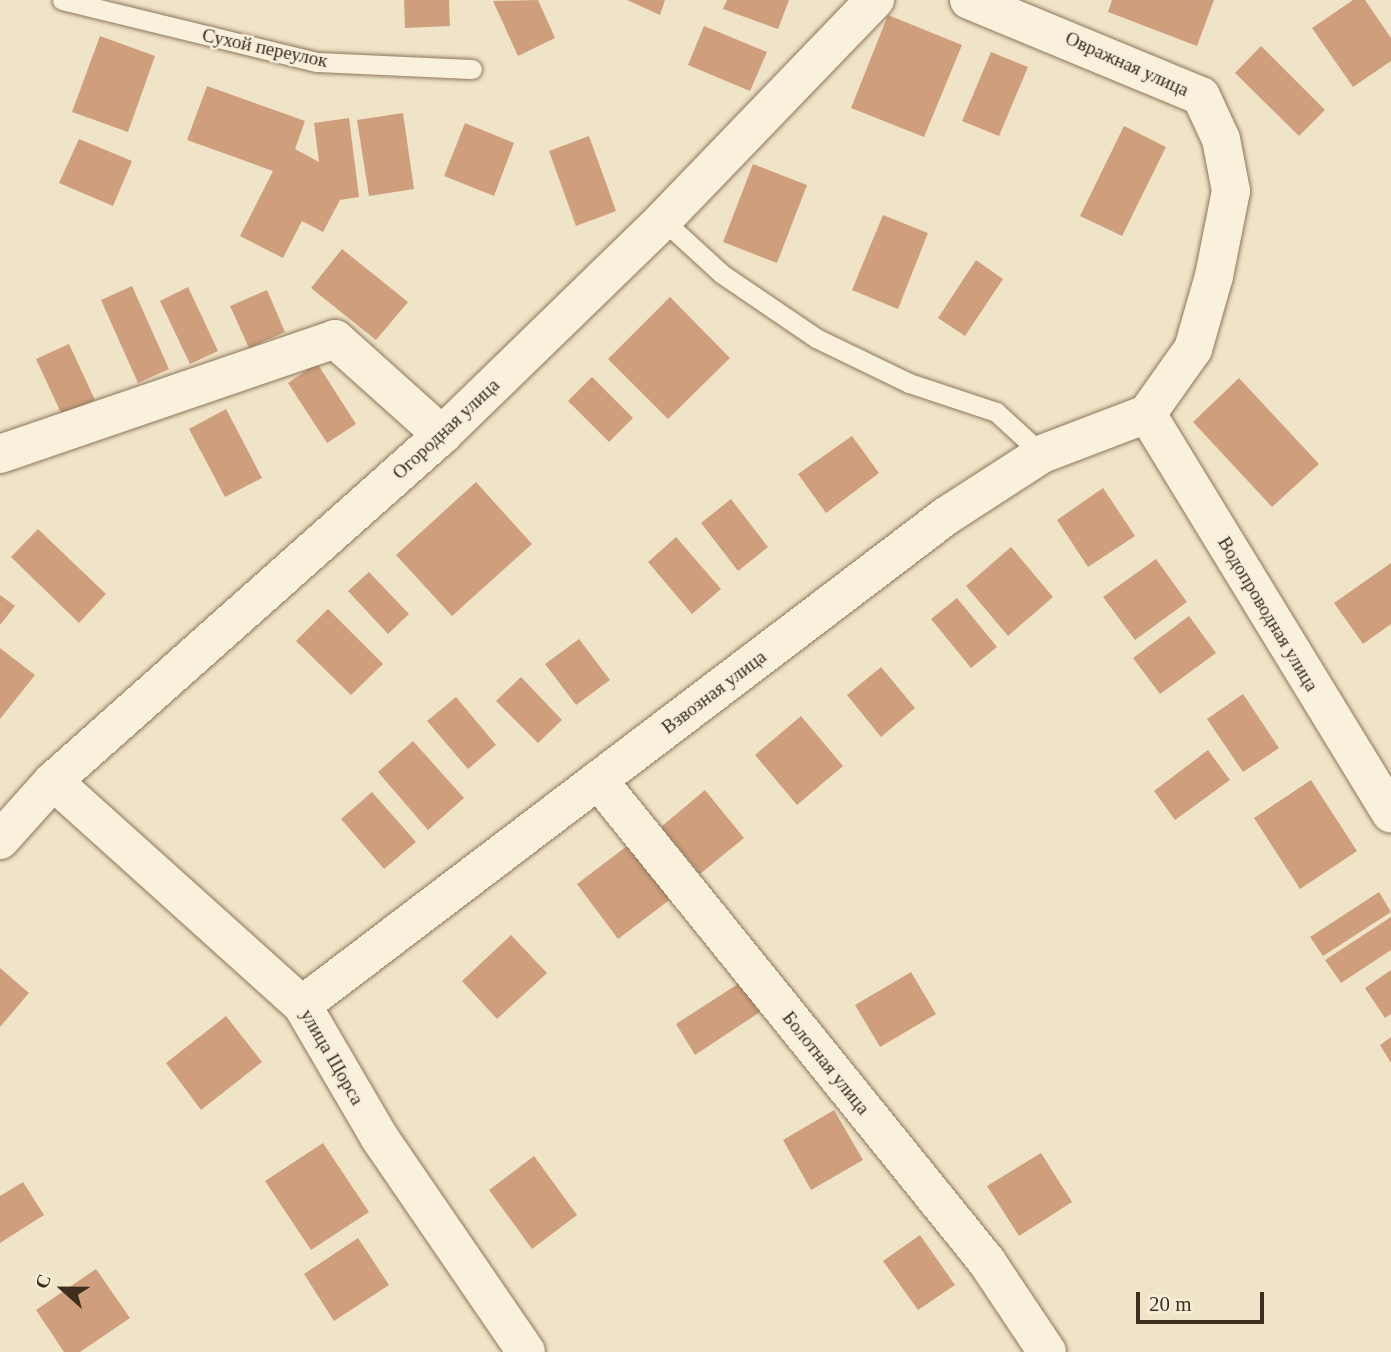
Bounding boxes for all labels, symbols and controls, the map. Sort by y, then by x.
street label: Сухой переулок [200,24,330,72]
street label: Овражная улица [1062,27,1192,101]
street label: Огородная улица [388,374,504,484]
street label: Водопроводная улица [1213,533,1323,695]
street label: Взвозная улица [657,645,771,739]
street label: улица Щорса [295,1005,369,1109]
street label: Болотная улица [777,1007,875,1119]
north arrow [28,1254,98,1324]
text: С [31,1271,55,1291]
scale bar [1139,1278,1267,1322]
text: 20 m [1149,1292,1192,1316]

